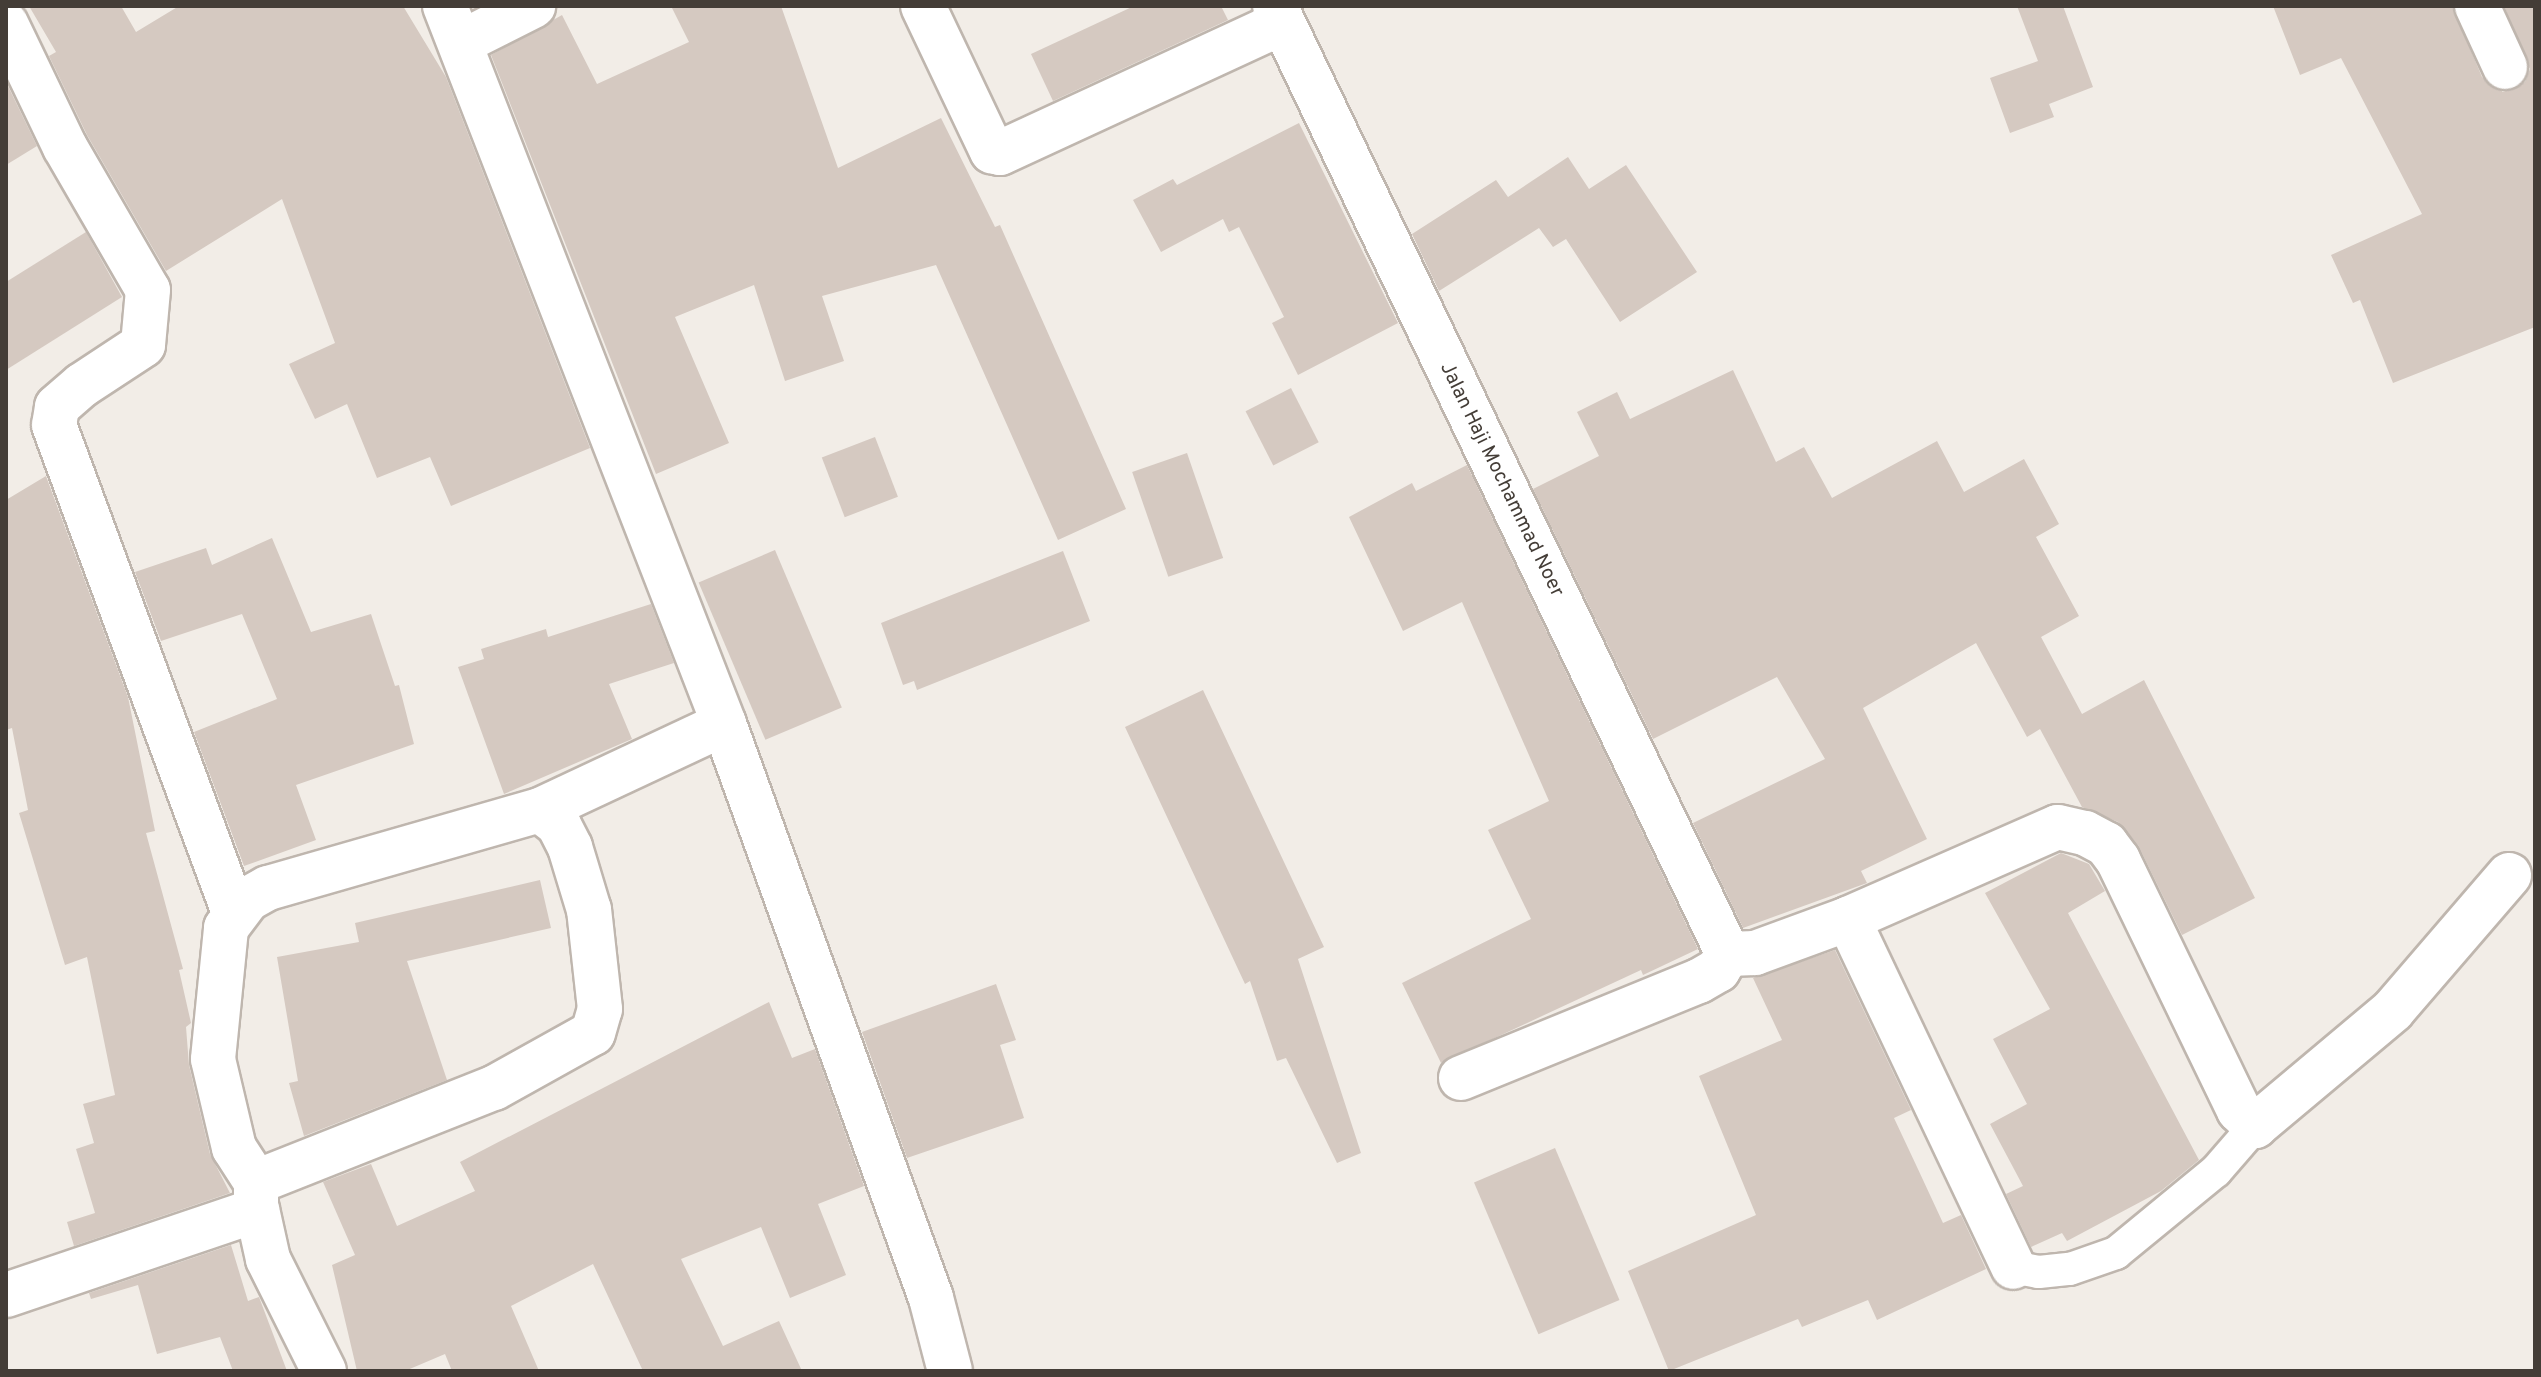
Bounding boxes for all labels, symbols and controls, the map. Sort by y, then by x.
street label: Jalan Haji Mochammad Noer [1434,359,1568,601]

